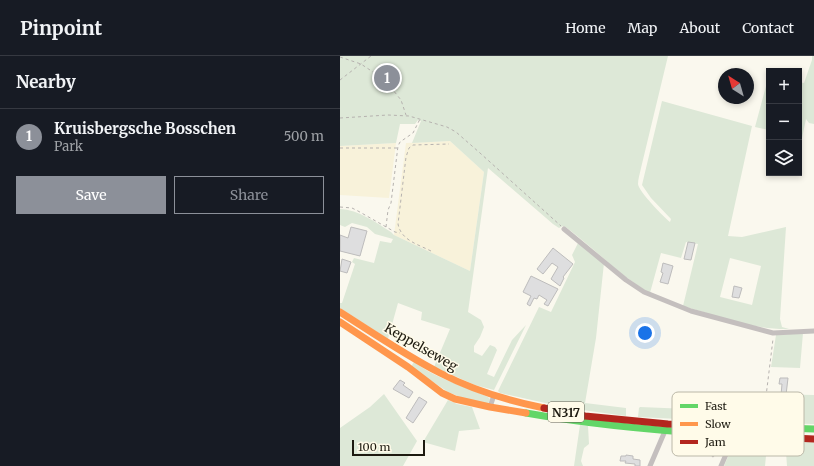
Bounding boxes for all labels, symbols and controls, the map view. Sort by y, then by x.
text: Pinpoint [20,16,102,40]
text: Home [565,19,606,37]
text: Map [628,19,657,37]
text: About [679,19,720,37]
text: Contact [742,19,794,37]
pin: 1 [374,63,400,93]
north arrow [718,68,754,104]
map controls [766,68,802,176]
button: + [766,68,802,104]
text: Nearby [16,71,76,93]
button: − [766,104,802,140]
text: Kruisbergsche Bosschen [54,119,236,138]
text: 1 [26,128,32,145]
text: 500 m [284,128,324,145]
text: Park [54,138,83,155]
button: layers [766,140,802,176]
button: Save [16,176,166,214]
button: Share [174,176,324,214]
street label: Keppelseweg [381,319,461,375]
your location [635,323,655,343]
legend [672,392,804,456]
text: Fast [705,399,728,413]
road number: N317 [548,402,584,422]
text: Slow [705,417,731,431]
text: Jam [704,435,726,449]
scale bar [352,438,425,457]
text: 100 m [358,440,390,454]

